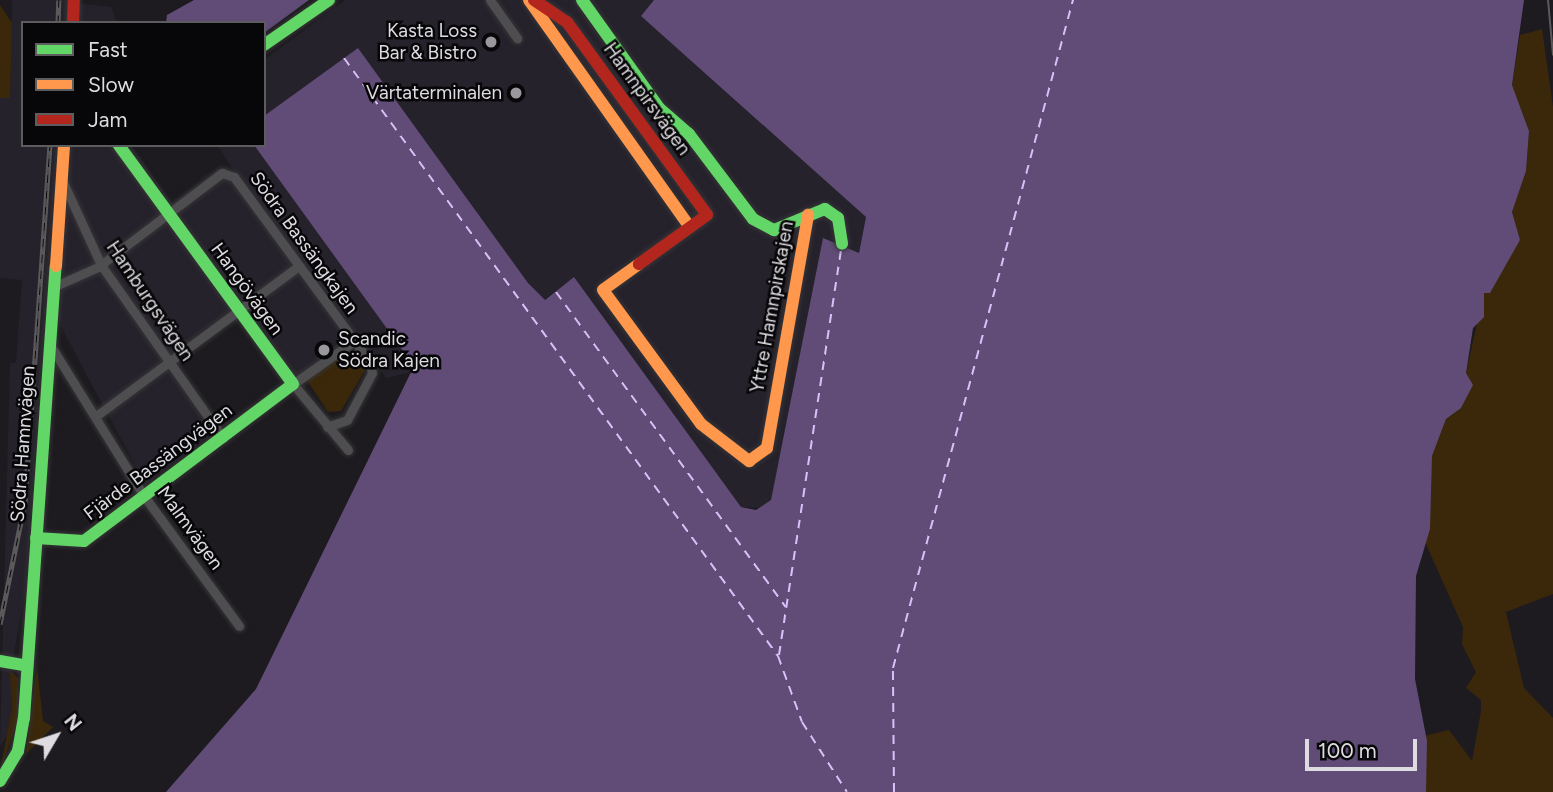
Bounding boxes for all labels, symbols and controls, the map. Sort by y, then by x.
place label: Kasta Loss Bar & Bistro [378,20,477,64]
legend [21,21,266,147]
marker: Kasta Loss Bar & Bistro [483,34,499,50]
text: Fast [88,37,128,62]
street label: Hamnpirsvägen [599,38,695,160]
text: Slow [88,72,134,97]
place label: Värtaterminalen [366,82,502,104]
marker: Värtaterminalen [508,85,524,101]
text: Jam [88,107,127,132]
street label: Södra Bassängkajen [245,168,363,318]
street label: Yttre Hamnpirskajen [746,219,798,395]
street label: Hamburgsvägen [101,237,199,365]
street label: Hangövägen [206,239,288,339]
place label: Scandic Södra Kajen [338,328,440,372]
marker: Scandic Södra Kajen [316,342,332,358]
street label: Södra Hamnvägen [6,365,40,523]
street label: Fjärde Bassängvägen [79,399,237,525]
street label: Malmvägen [152,482,228,574]
north arrow [21,701,91,771]
text: N [59,710,86,735]
scale bar [1308,726,1420,770]
text: 100 m [1318,738,1377,763]

